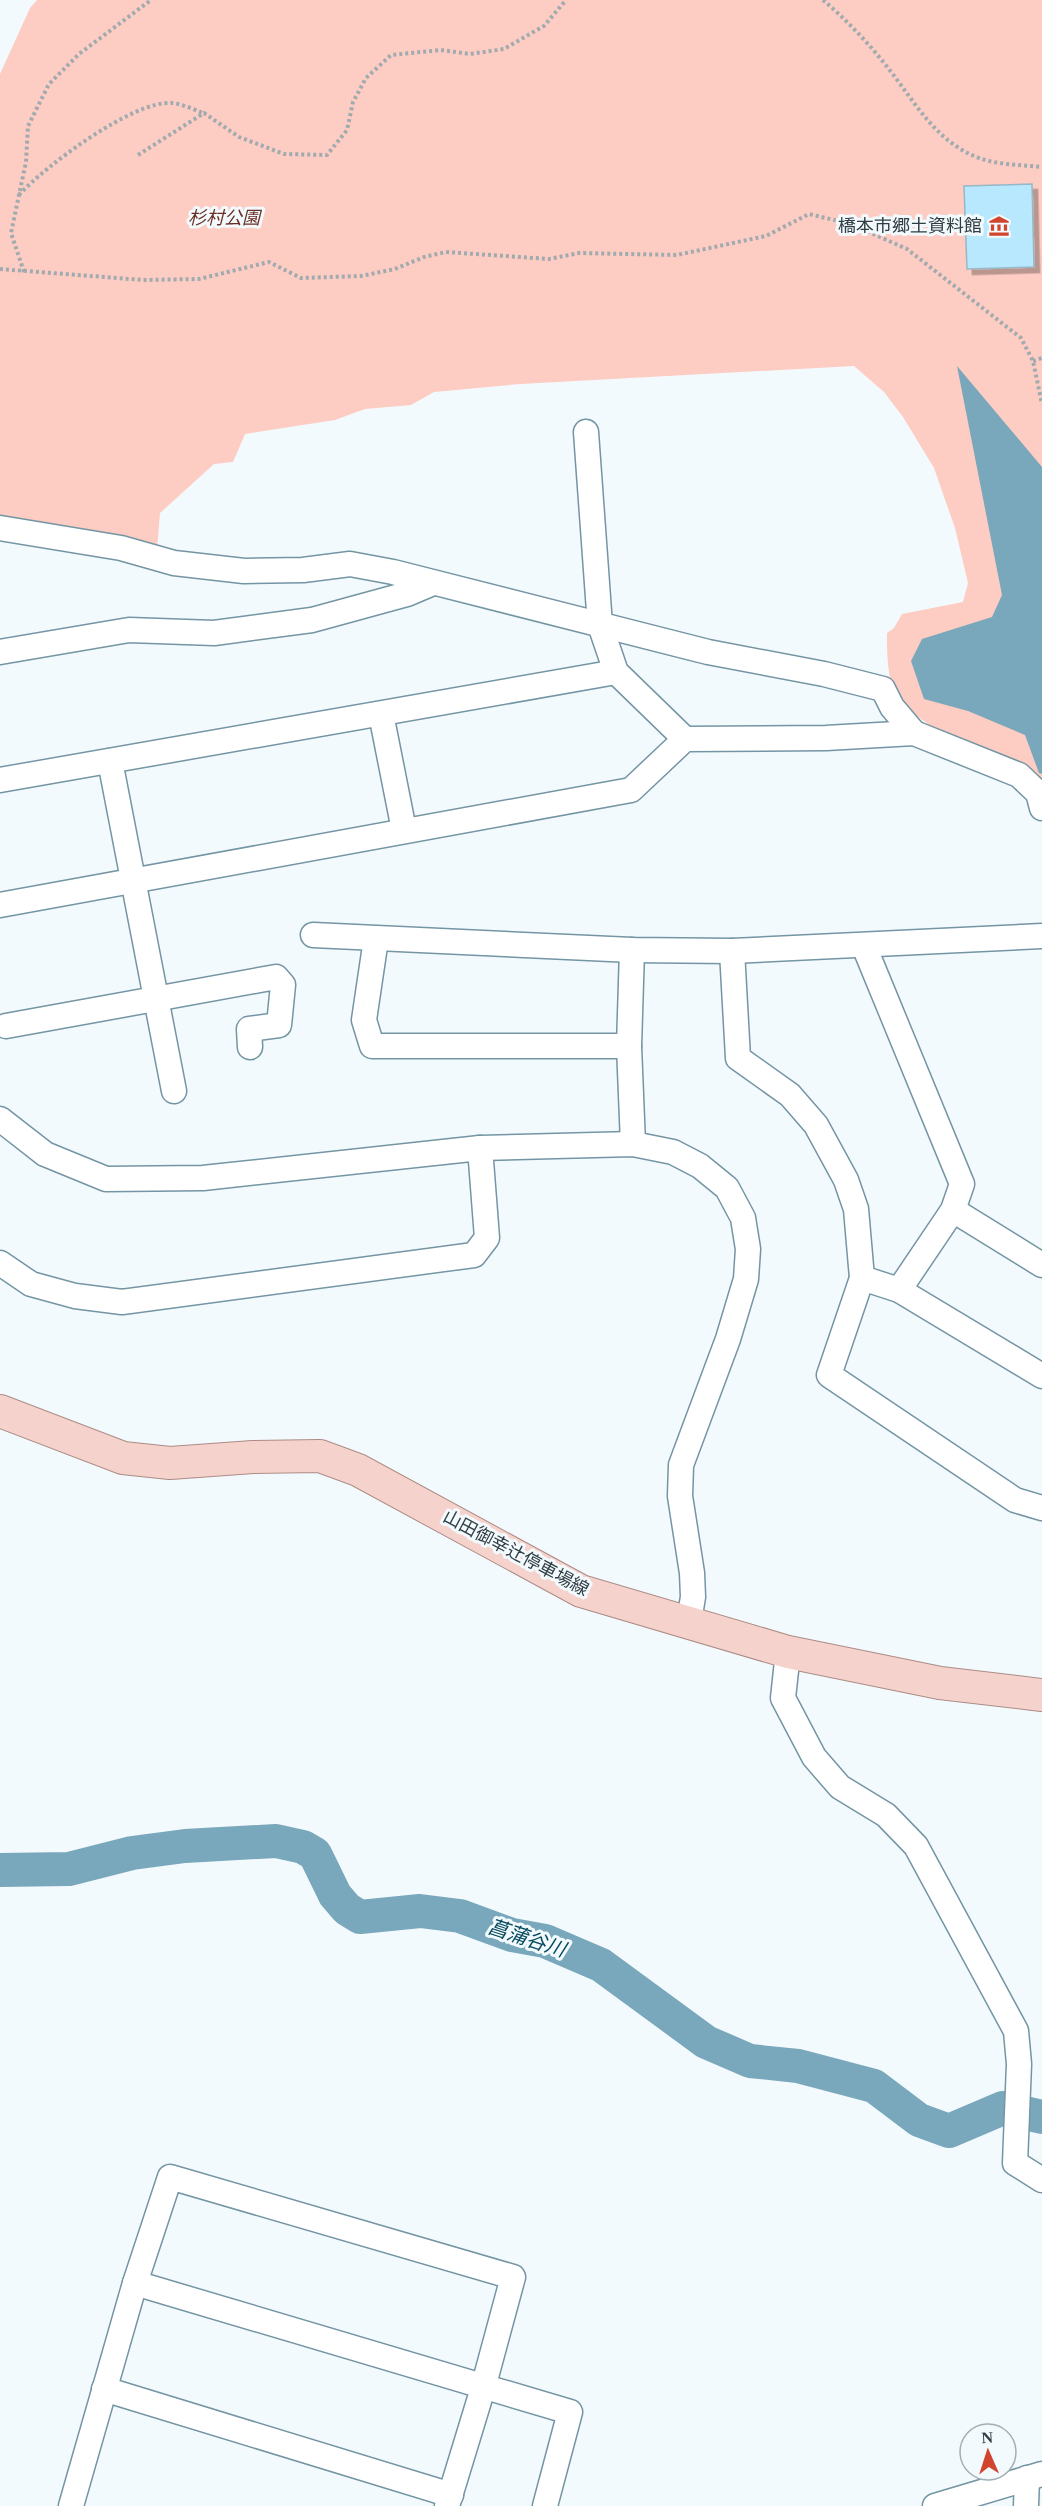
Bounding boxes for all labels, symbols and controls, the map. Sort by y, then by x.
park label: 杉村公園 [188,208,263,228]
museum icon: 橋本市郷土資料館 [987,214,1011,238]
place label: 橋本市郷土資料館 [838,216,982,236]
street label: 山田御幸辻停車場線 [440,1506,592,1600]
water label: 菖蒲谷川 [486,1915,570,1961]
north arrow [958,2422,1018,2482]
text: N [981,2429,994,2446]

